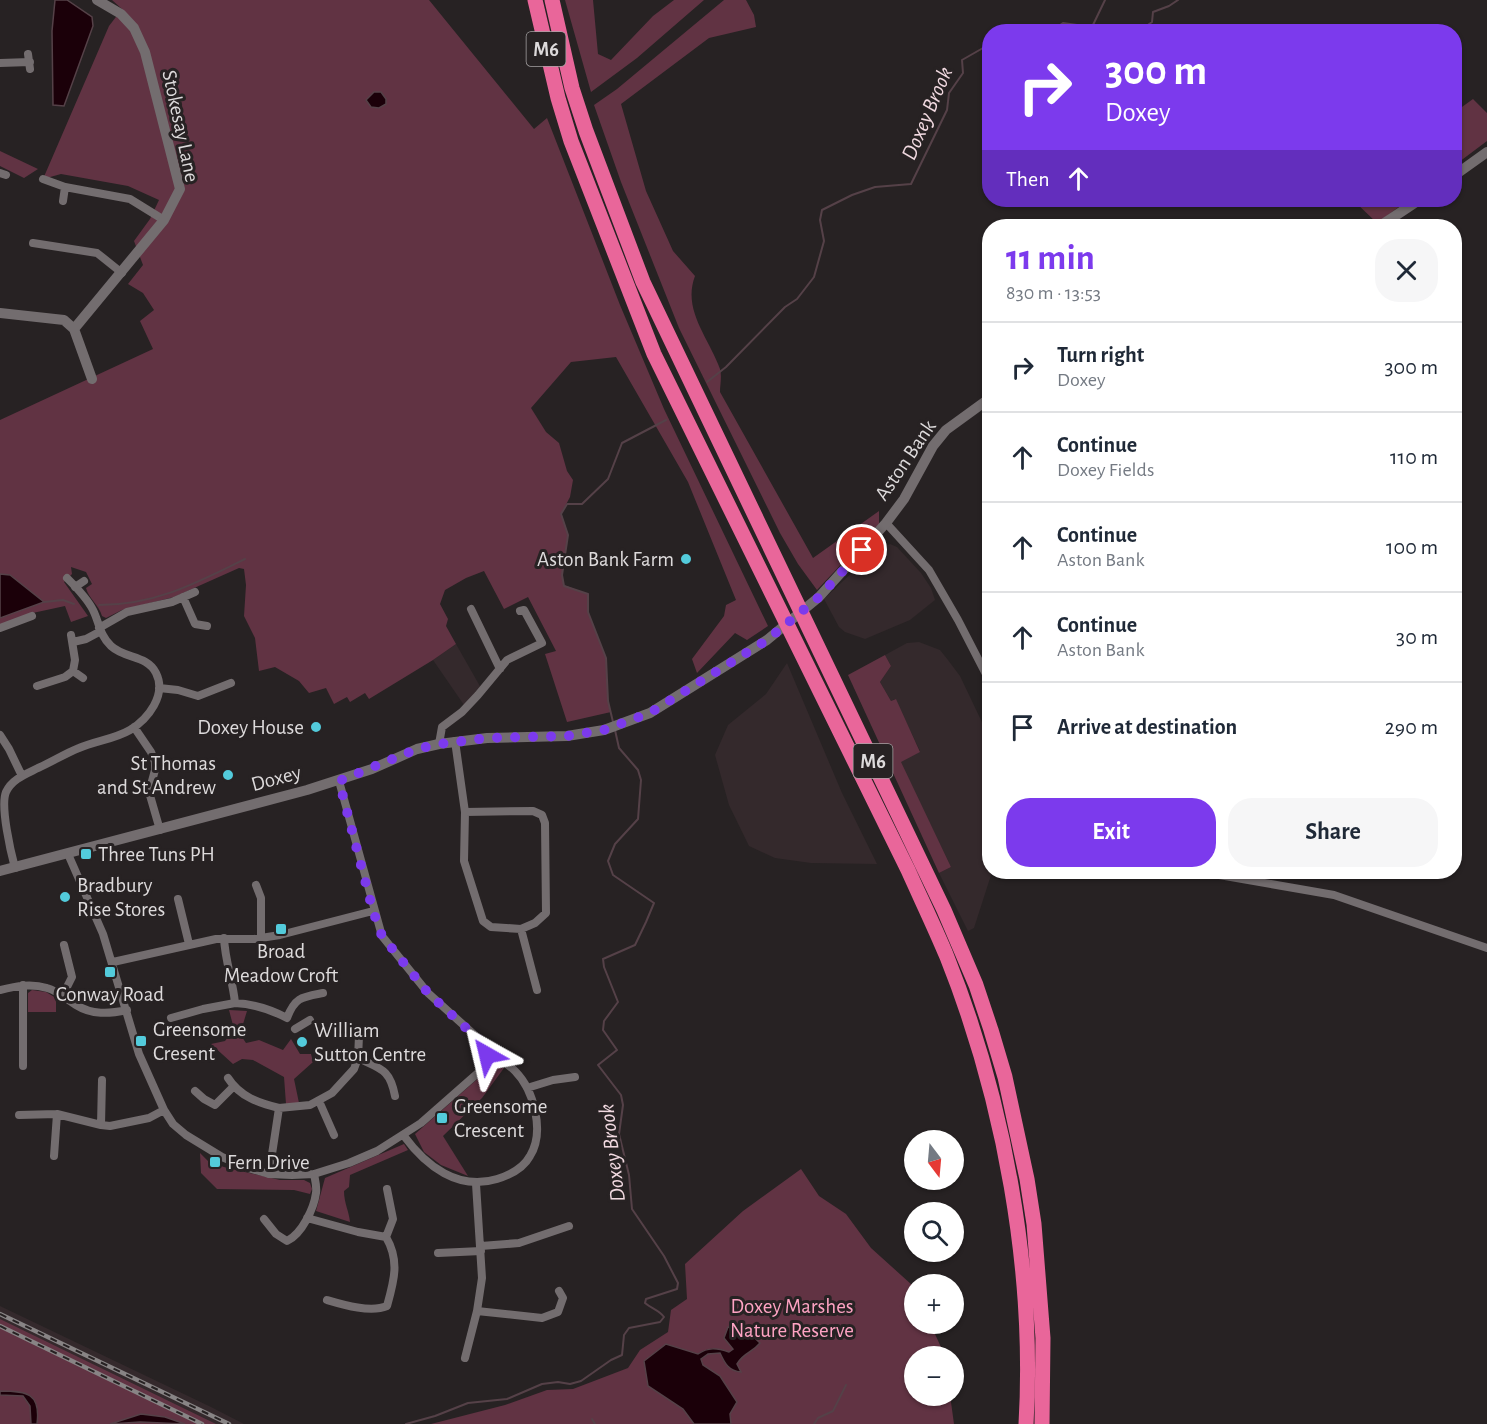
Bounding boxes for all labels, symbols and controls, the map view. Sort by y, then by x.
road number: M6 [526,32,566,66]
icon: right [1006,48,1084,126]
text: 300 m [1105,50,1207,92]
water label: Doxey Brook [898,64,956,163]
street label: Stokesay Lane [158,68,203,184]
text: Doxey [1105,99,1171,126]
icon: ahead [1062,162,1095,195]
text: Then [1006,168,1050,190]
button: close [1375,239,1438,302]
text: 11 min [1006,240,1095,276]
text: 830 m · 13:53 [1006,283,1101,303]
text: Turn right [1057,344,1144,366]
icon: right [1006,351,1039,384]
text: 300 m [1384,356,1438,378]
text: Doxey [1057,370,1106,390]
street label: Aston Bank [871,416,940,504]
text: Continue [1057,434,1137,456]
icon: ahead [1006,441,1039,474]
text: 110 m [1390,446,1438,468]
text: Doxey Fields [1057,460,1154,480]
pin [836,524,887,575]
text: Continue [1057,524,1137,546]
icon: ahead [1006,531,1039,564]
icon: arrive [845,533,878,566]
text: 100 m [1386,536,1438,558]
place label: Aston Bank Farm [537,549,674,570]
text: Aston Bank [1057,550,1145,570]
marker: Aston Bank Farm [679,552,693,566]
text: Continue [1057,614,1137,636]
icon: ahead [1006,621,1039,654]
text: 30 m [1396,626,1438,648]
text: Aston Bank [1057,640,1145,660]
icon: arrive [1006,711,1039,744]
text: Arrive at destination [1057,716,1237,738]
text: 290 m [1385,716,1438,738]
place label: Doxey House [197,717,304,738]
marker: Doxey House [309,720,323,734]
road number: M6 [854,744,892,778]
place label: St Thomas and St Andrew [97,753,216,798]
street label: Doxey [249,762,303,795]
marker: St Thomas and St Andrew [221,768,235,782]
button: Exit [1006,798,1216,867]
button: Share [1228,798,1438,867]
place label: Three Tuns PH [98,844,215,865]
marker: Three Tuns PH [79,847,93,861]
place label: Bradbury Rise Stores [77,875,165,920]
marker: Bradbury Rise Stores [58,890,72,904]
marker: Broad Meadow Croft [274,922,288,936]
place label: Broad Meadow Croft [224,941,338,986]
marker: Conway Road [103,965,117,979]
place label: Conway Road [56,984,164,1005]
place label: Greensome Cresent [153,1019,247,1064]
place label: William Sutton Centre [314,1020,426,1065]
position arrow [455,1023,519,1087]
marker: Greensome Cresent [134,1034,148,1048]
marker: William Sutton Centre [295,1035,309,1049]
place label: Greensome Crescent [454,1096,548,1141]
water label: Doxey Brook [595,1103,629,1203]
marker: Greensome Crescent [435,1111,449,1125]
north arrow [904,1130,964,1190]
map controls [904,1130,964,1406]
place label: Fern Drive [227,1152,310,1173]
marker: Fern Drive [208,1155,222,1169]
button: search [904,1202,964,1262]
button: + [904,1274,964,1334]
park label: Doxey Marshes Nature Reserve [730,1296,854,1341]
button: − [904,1346,964,1406]

